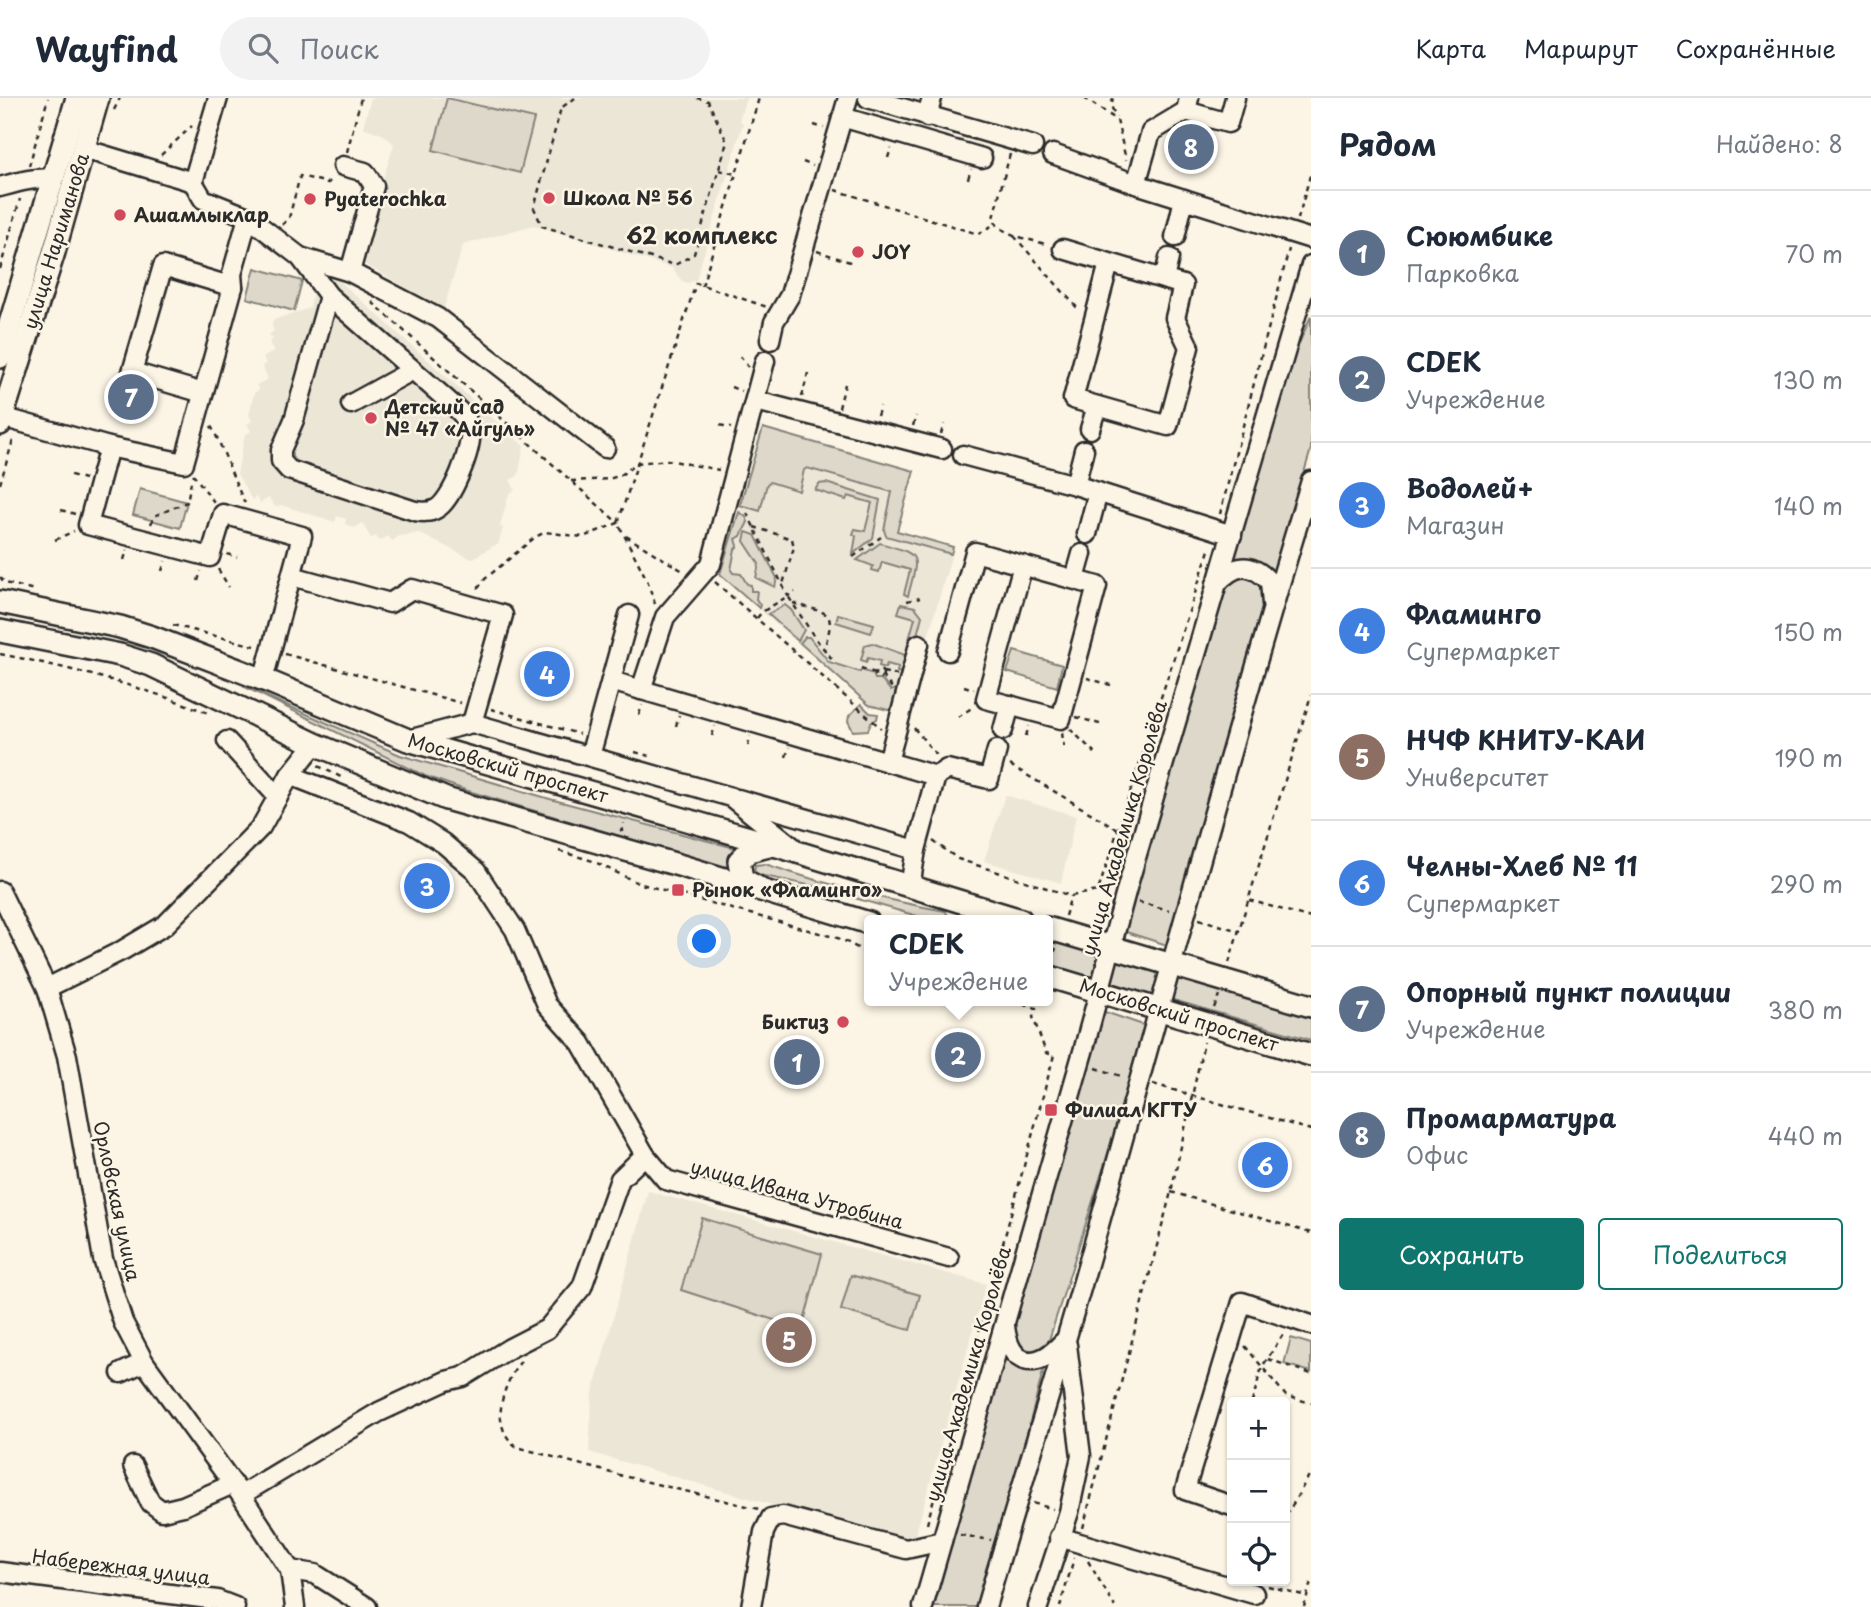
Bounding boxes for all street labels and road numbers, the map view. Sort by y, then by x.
street label: улица Нариманова [15,149,95,332]
street label: улица Академика Королёва [1073,697,1173,959]
street label: Московский проспект [405,725,612,809]
street label: Московский проспект [1076,970,1283,1058]
street label: Орловская улица [87,1118,149,1283]
street label: улица Ивана Утробина [688,1151,907,1235]
street label: улица Академика Королёва [917,1243,1017,1505]
street label: Набережная улица [31,1541,212,1591]

